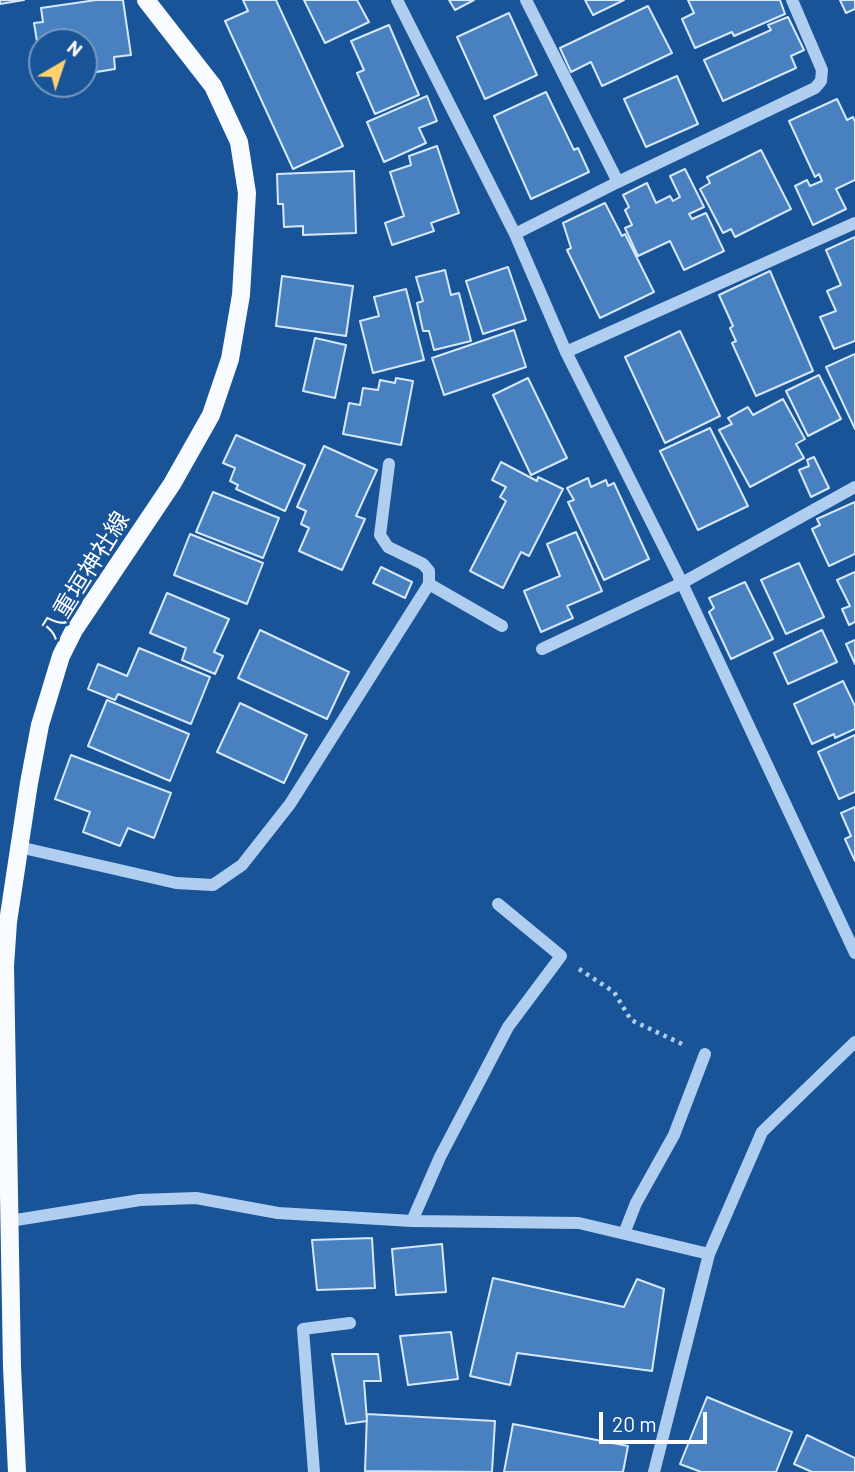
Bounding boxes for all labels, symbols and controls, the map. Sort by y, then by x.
north arrow [28,28,98,98]
text: N [63,35,87,61]
street label: 八重垣神社線 [35,506,135,644]
scale bar [603,1398,712,1442]
text: 20 m [612,1411,657,1436]

